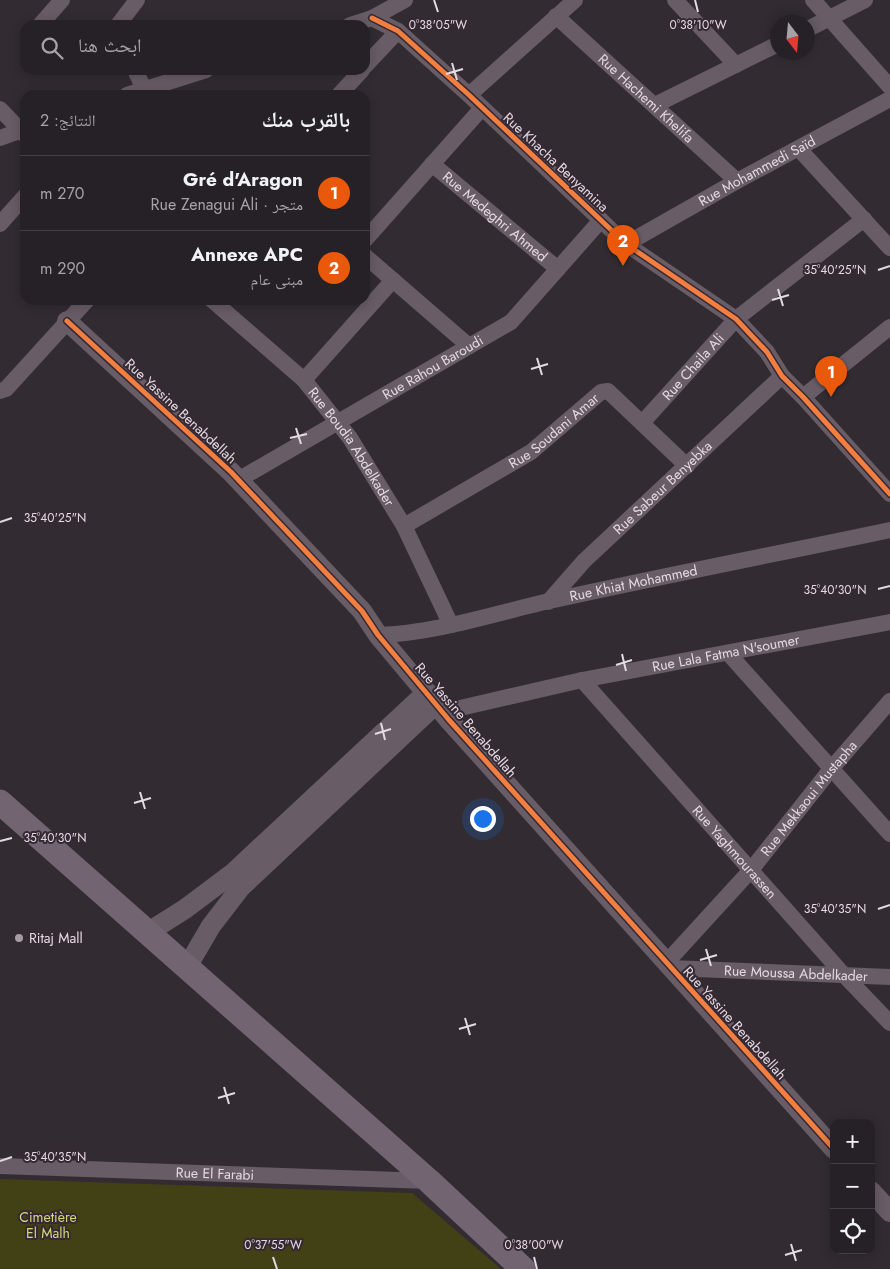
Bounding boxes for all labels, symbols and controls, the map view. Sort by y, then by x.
north arrow [770,15,815,60]
text: 0°38'05"W [409,16,467,34]
text: 0°38'10"W [669,16,727,34]
search box [20,20,370,75]
text: ابحث هنا [78,32,142,59]
icon: search [38,34,66,62]
street label: Rue Hachemi Khelifa [594,49,699,147]
text: بالقرب منك [262,105,350,135]
street label: Rue Khacha Benyamina [499,108,613,216]
text: النتائج: 2 [40,109,95,132]
street label: Rue Mohammedi Saïd [695,131,819,211]
text: Gré d'Aragon [183,166,303,193]
street label: Rue Medeghri Ahmed [438,167,552,266]
text: 270 m [40,182,84,205]
text: 1 [330,182,338,205]
text: متجر · Rue Zenagui Ali [151,193,303,216]
pin: 2 [607,225,639,266]
text: Annexe APC [191,241,303,268]
text: 290 m [40,257,85,280]
text: 2 [329,257,339,280]
text: 35°40'25"N [804,261,866,279]
text: مبنى عام [251,268,303,291]
street label: Rue Chaila Ali [657,329,729,405]
street label: Rue Rahou Baroudi [379,330,487,404]
street label: Rue Yassine Benabdellah [121,354,241,468]
pin: 1 [815,356,847,397]
street label: Rue Boudia Abdelkader [303,383,400,510]
street label: Rue Soudani Amar [505,388,603,473]
street label: Rue Sabeur Benyebka [609,436,716,539]
text: 35°40'25"N [24,509,86,527]
street label: Rue Khiat Mohammed [568,560,699,606]
text: 35°40'30"N [804,581,866,599]
street label: Rue Lala Fatma N'soumer [651,629,801,677]
street label: Rue Yassine Benabdellah [410,658,522,782]
street label: Rue Mekkaoui Mustapha [756,736,861,860]
street label: Rue Yaghmourassen [688,801,782,903]
your location [470,806,496,832]
text: 35°40'30"N [24,829,86,847]
text: 35°40'35"N [804,900,866,918]
place label: Ritaj Mall [29,928,83,948]
marker: Ritaj Mall [13,932,25,944]
street label: Rue Moussa Abdelkader [724,960,868,986]
street label: Rue Yassine Benabdellah [679,962,791,1084]
map controls [830,1119,875,1254]
button: + [830,1119,875,1164]
text: 35°40'35"N [24,1148,86,1166]
street label: Rue El Farabi [175,1162,254,1185]
button: − [830,1164,875,1209]
park label: Cimetière El Malh [19,1207,77,1243]
button: locate [830,1209,875,1254]
text: 0°37'55"W [244,1236,302,1254]
text: 0°38'00"W [505,1236,564,1254]

